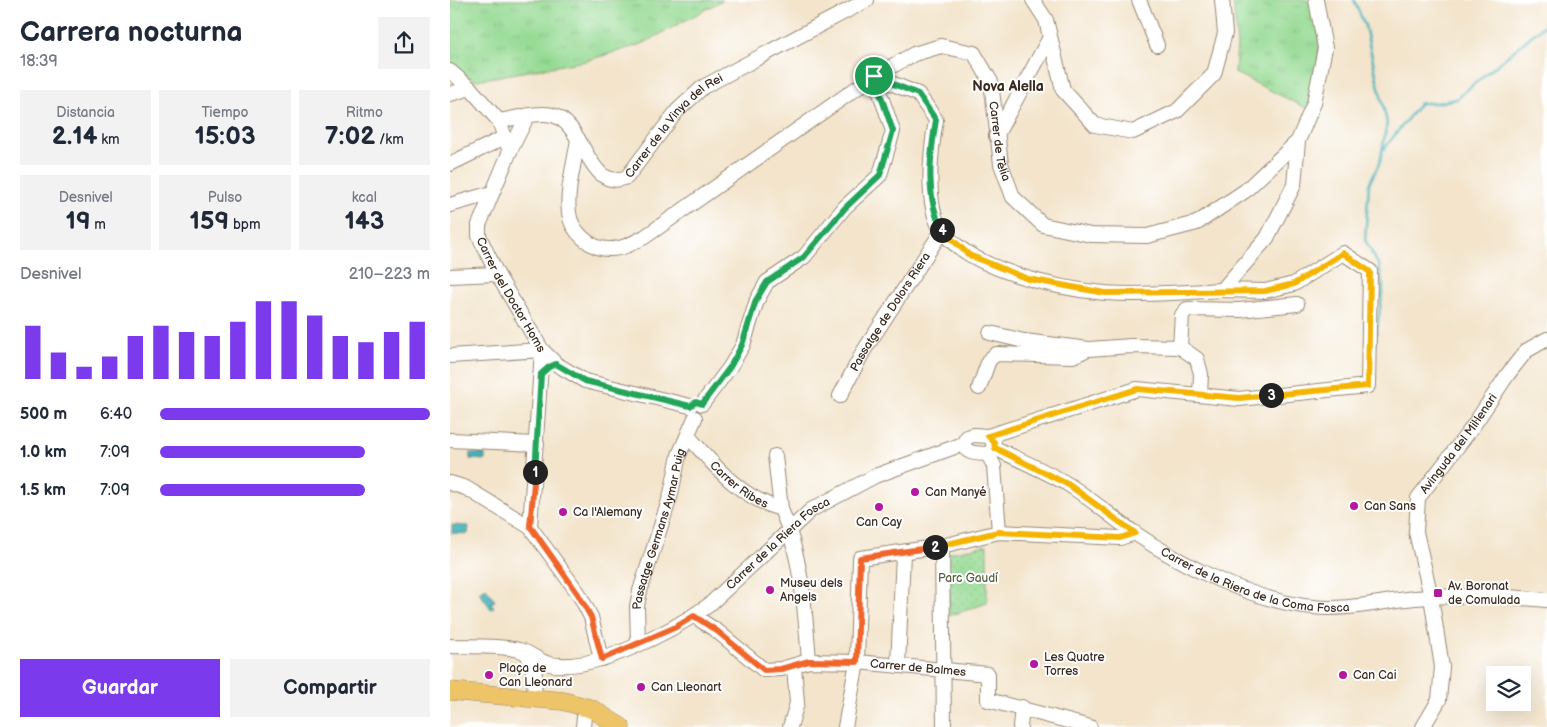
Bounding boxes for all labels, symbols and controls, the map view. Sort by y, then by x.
text: Carrera nocturna [20,16,243,49]
button: share [378,17,430,69]
text: 18:39 [20,52,58,71]
pin [853,55,895,97]
icon: arrive [860,62,888,90]
street label: Carrer de la Vinya del Rei [622,71,726,181]
district label: Nova Alella [972,78,1044,95]
street label: Carrer de Tèlia [985,100,1014,183]
text: Distancia [56,104,115,121]
text: Tiempo [201,104,249,121]
text: Ritmo [346,104,383,121]
text: 2.14 [52,121,97,152]
text: 15:03 [194,121,256,152]
text: 7:02 [325,121,375,152]
text: km [97,131,120,148]
text: /km [375,131,404,148]
text: Desnivel [59,189,113,206]
text: Pulso [208,189,242,206]
text: kcal [352,189,377,206]
text: 19 [65,206,91,237]
text: 159 [190,206,229,237]
text: 143 [344,206,384,237]
text: m [91,216,106,233]
text: bpm [229,216,260,233]
pin: 4 [930,218,954,242]
text: 4 [938,222,947,239]
street label: Carrer del Doctor Homs [473,235,549,355]
street label: Passatge de Dolors Riera [847,250,934,374]
text: Desnivel [20,265,82,284]
text: 210–223 m [349,265,430,284]
pin: 3 [1258,382,1284,408]
text: 3 [1267,387,1276,404]
street label: Avinguda del Mil·lenari [1417,391,1501,497]
text: 500 m [20,405,67,424]
text: 6:40 [100,405,132,424]
text: 1.0 km [20,443,67,462]
text: 7:09 [100,443,130,462]
street label: Passatge Germans Aymar Puig [630,446,689,610]
street label: Carrer Ribes [706,458,770,512]
pin: 1 [522,460,548,484]
text: 1 [533,464,538,481]
text: 1.5 km [20,481,66,500]
text: 7:09 [100,481,130,500]
place label: Can Manyé [925,485,987,500]
marker: Can Manyé [909,486,921,498]
street label: Carrer de la Riera Fosca [723,494,833,593]
place label: Can Sans [1364,499,1416,514]
marker: Can Sans [1348,500,1360,512]
marker: Can Cay [873,501,885,513]
place label: Ca l'Alemany [573,505,643,520]
marker: Ca l'Alemany [557,506,569,518]
place label: Can Cay [856,515,903,530]
pin: 2 [922,534,948,560]
text: 2 [931,539,940,556]
street label: Carrer de la Riera de la Coma Fosca [1158,544,1350,616]
park label: Parc Gaudí [938,571,998,586]
place label: Museu dels Angels [780,576,843,605]
place label: Av. Boronat de Comulada [1448,579,1520,608]
marker: Museu dels Angels [764,584,776,596]
marker: Av. Boronat de Comulada [1432,587,1444,599]
place label: Les Quatre Torres [1044,650,1105,679]
street label: Carrer de Balmes [869,656,967,680]
marker: Les Quatre Torres [1028,658,1040,670]
button: Guardar [20,659,220,717]
button: Compartir [230,659,430,717]
place label: Plaça de Can Lleonard [499,661,572,690]
map controls [1486,666,1531,711]
button: layers [1486,666,1531,711]
place label: Can Cai [1353,668,1397,683]
marker: Plaça de Can Lleonard [483,669,495,681]
marker: Can Cai [1337,669,1349,681]
place label: Can Lleonart [651,680,722,695]
marker: Can Lleonart [635,681,647,693]

